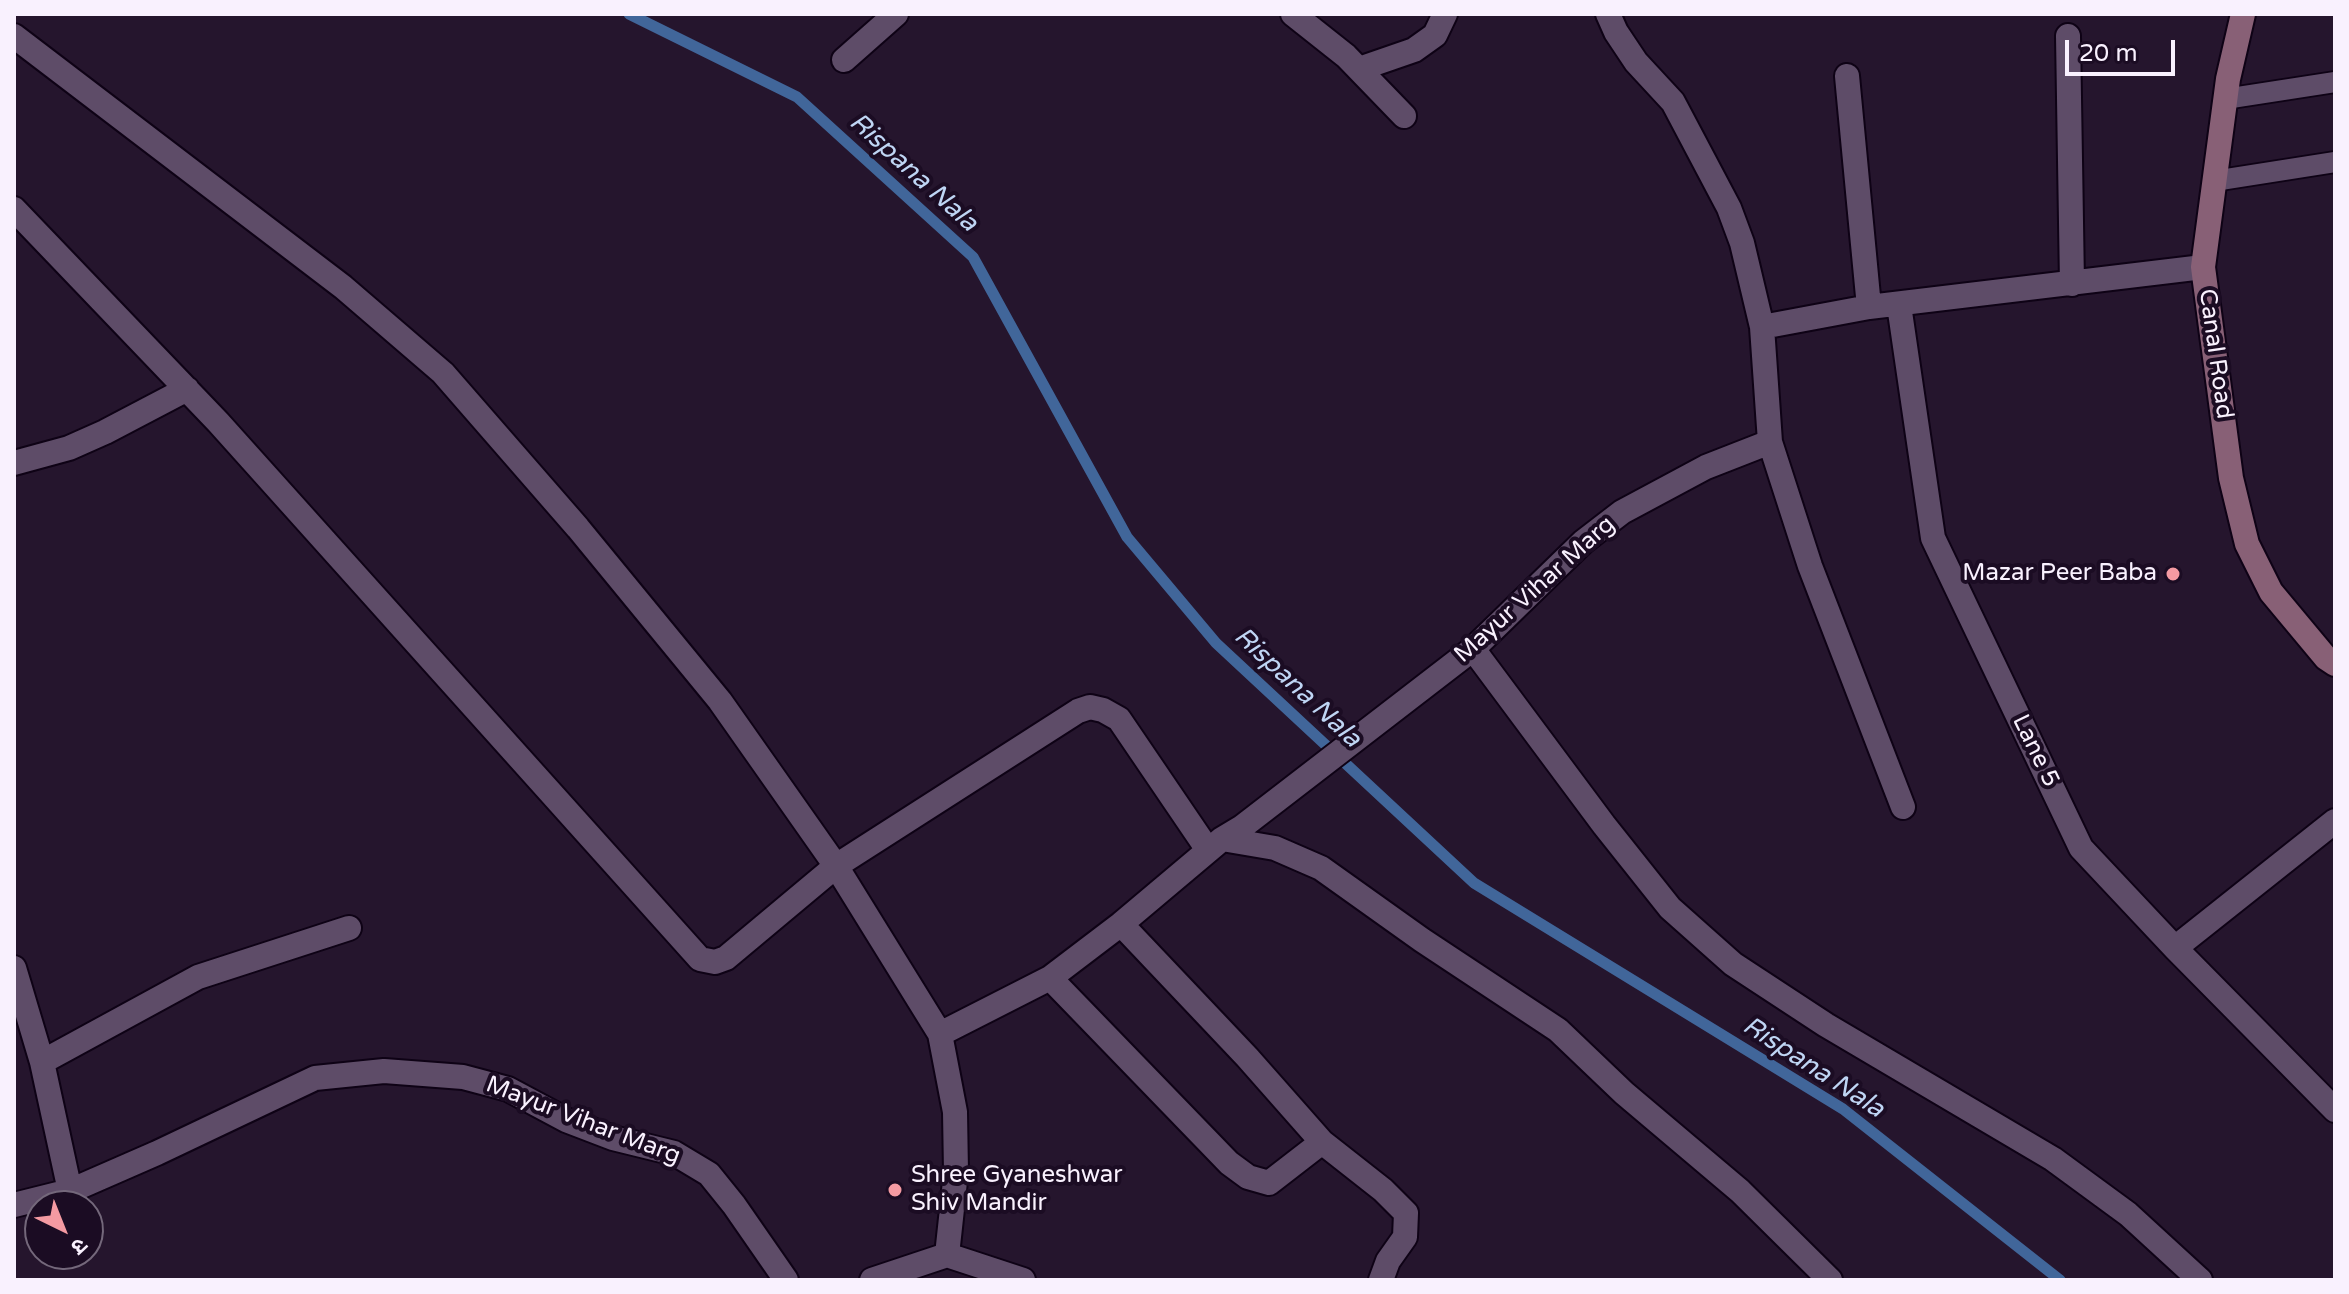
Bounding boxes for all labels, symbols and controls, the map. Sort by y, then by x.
scale bar [2069,24,2179,74]
text: 20 m [2079,39,2137,68]
water label: Rispana Nala [842,107,984,239]
street label: Canal Road [2192,287,2238,421]
street label: Mayur Vihar Marg [1449,510,1621,670]
place label: Mazar Peer Baba [1962,560,2157,588]
marker: Mazar Peer Baba [2164,565,2182,583]
water label: Rispana Nala [1227,621,1367,755]
street label: Lane 5 [2005,710,2065,792]
water label: Rispana Nala [1736,1011,1890,1125]
street label: Mayur Vihar Marg [482,1071,684,1171]
place label: Shree Gyaneshwar Shiv Mandir [911,1162,1123,1218]
marker: Shree Gyaneshwar Shiv Mandir [886,1181,904,1199]
north arrow [24,1190,104,1270]
text: उ [65,1232,93,1260]

